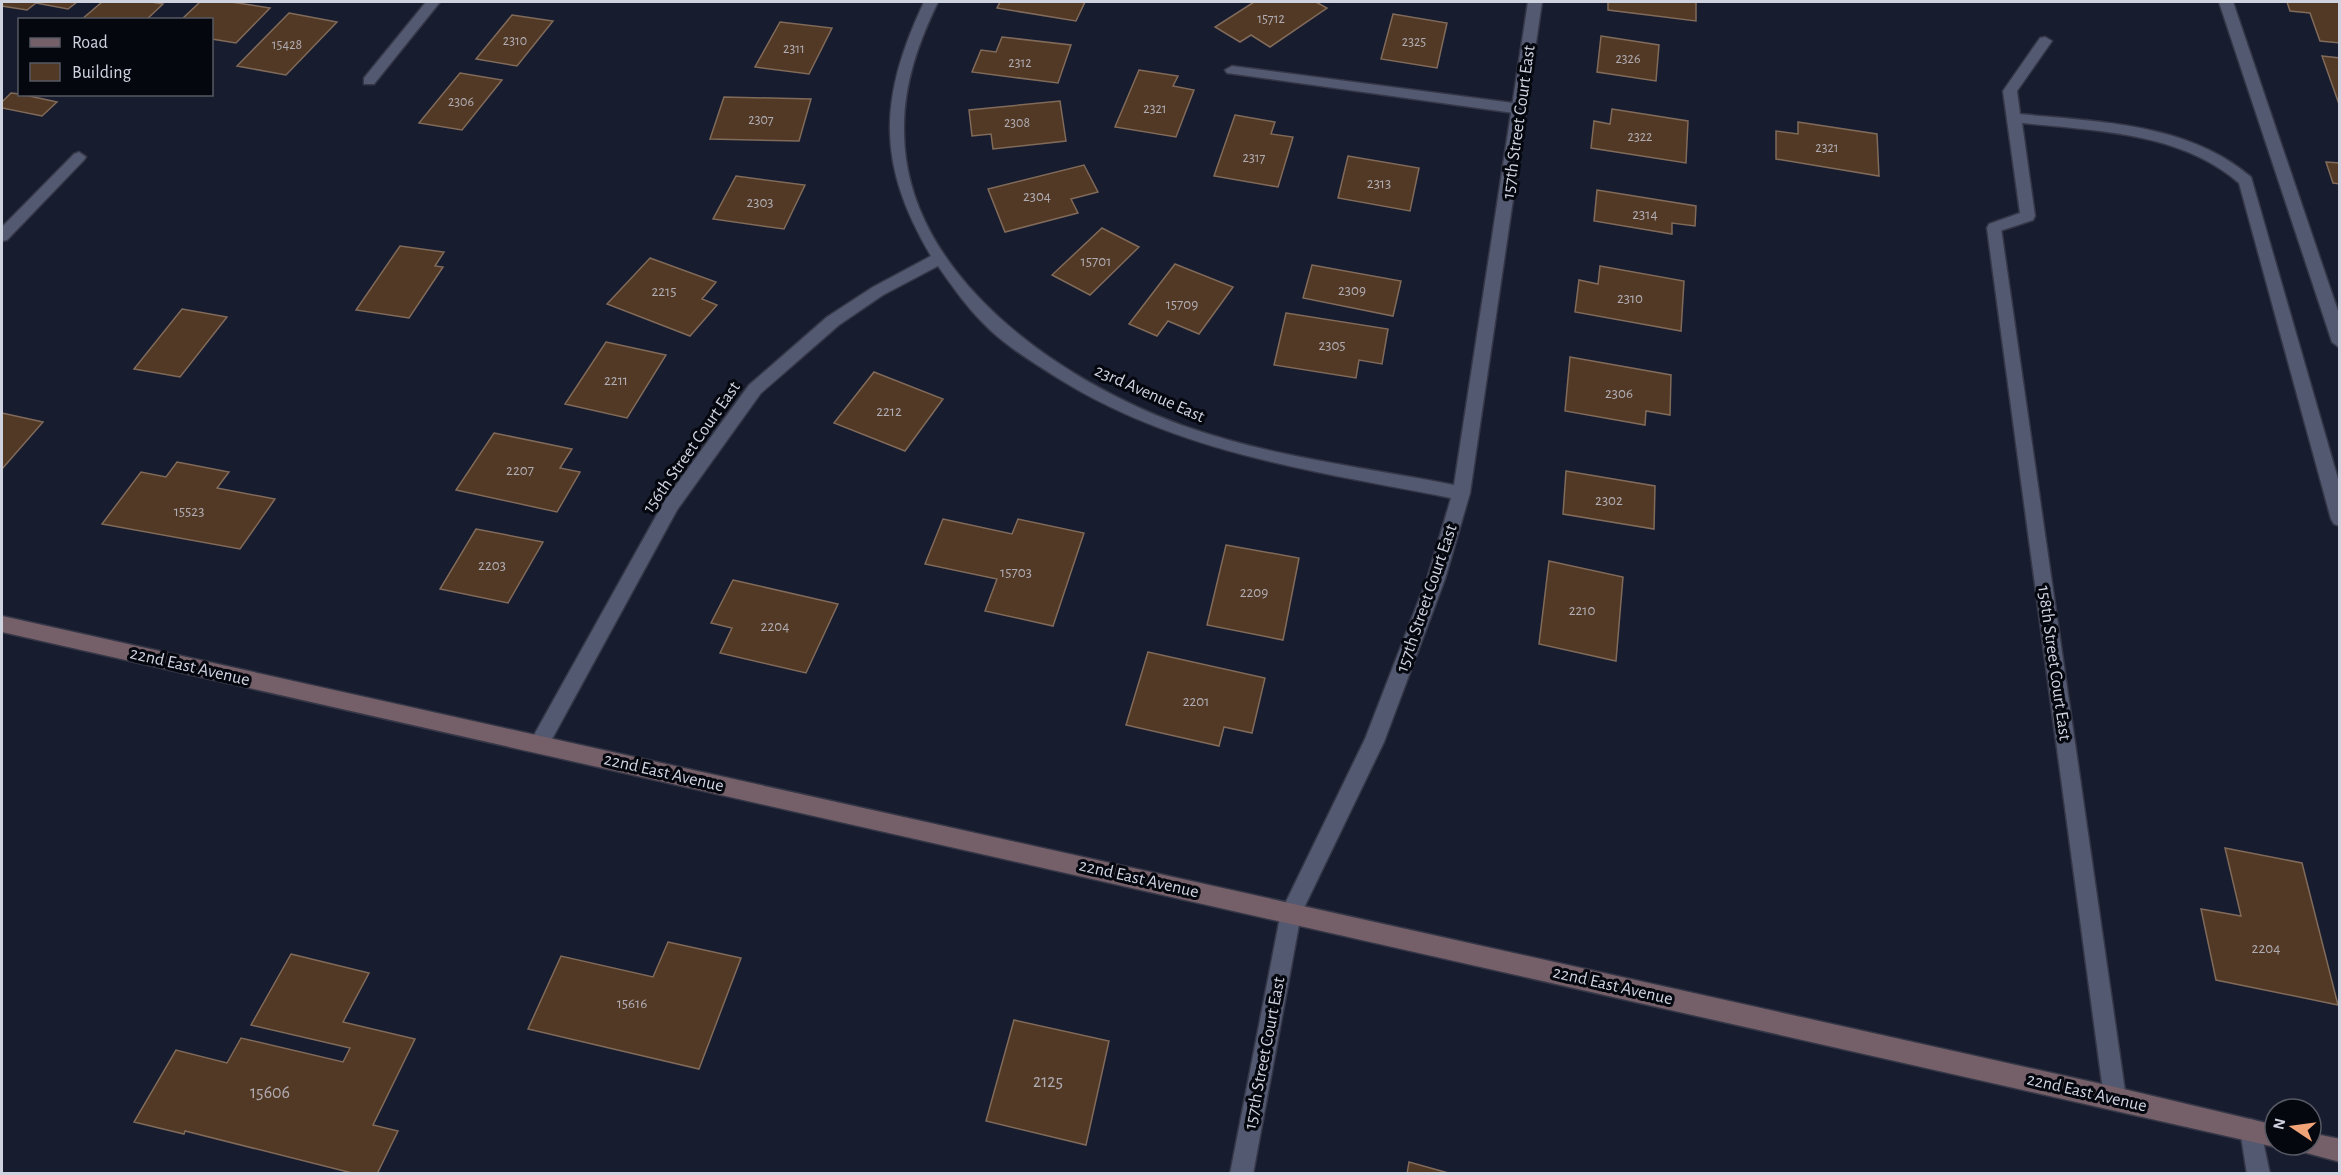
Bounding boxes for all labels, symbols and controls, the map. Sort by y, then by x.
house number: 15712 [1257,12,1285,26]
legend [18,18,213,96]
text: Road [72,34,108,52]
house number: 2310 [503,34,527,48]
house number: 2325 [1402,35,1426,49]
house number: 15428 [272,38,302,52]
house number: 2311 [783,42,805,56]
street label: 157th Street Court East [1499,44,1539,200]
house number: 2326 [1615,52,1641,66]
house number: 2312 [1008,56,1032,70]
text: Building [72,64,132,82]
house number: 2306 [448,95,474,109]
house number: 2321 [1143,102,1167,116]
house number: 2307 [748,113,774,127]
house number: 2308 [1004,116,1030,130]
house number: 2322 [1628,130,1652,144]
house number: 2321 [1815,141,1839,155]
house number: 2317 [1243,151,1266,165]
house number: 2313 [1367,176,1391,191]
house number: 2304 [1023,189,1051,204]
house number: 2303 [746,195,774,210]
house number: 2314 [1632,207,1658,222]
house number: 15701 [1081,254,1111,269]
house number: 2309 [1338,283,1366,298]
house number: 2215 [651,284,677,299]
house number: 2310 [1617,291,1643,306]
house number: 15709 [1166,297,1198,312]
house number: 2305 [1318,338,1346,353]
street label: 23rd Avenue East [1092,362,1207,426]
house number: 2211 [604,373,628,388]
street label: 156th Street Court East [640,378,744,517]
house number: 2306 [1605,386,1633,401]
house number: 2212 [876,404,902,419]
house number: 2207 [506,463,534,478]
house number: 2302 [1595,493,1623,508]
house number: 15523 [174,504,204,519]
street label: 157th Street Court East [1393,522,1461,675]
house number: 2203 [478,558,506,573]
house number: 15703 [1000,565,1032,580]
house number: 2209 [1240,585,1268,600]
street label: 158th Street Court East [2034,585,2074,742]
house number: 2210 [1569,603,1595,618]
house number: 2204 [761,619,789,634]
street label: 22nd East Avenue [128,644,251,690]
house number: 2201 [1183,694,1209,709]
street label: 22nd East Avenue [602,750,725,796]
street label: 22nd East Avenue [1077,856,1200,902]
house number: 2204 [2252,941,2280,956]
street label: 22nd East Avenue [1551,963,1674,1009]
street label: 157th Street Court East [1241,975,1289,1131]
house number: 15616 [617,996,647,1011]
street label: 22nd East Avenue [2025,1070,2148,1116]
house number: 2125 [1033,1073,1063,1091]
house number: 15606 [250,1084,290,1102]
north arrow [2263,1097,2323,1157]
text: N [2270,1117,2288,1131]

